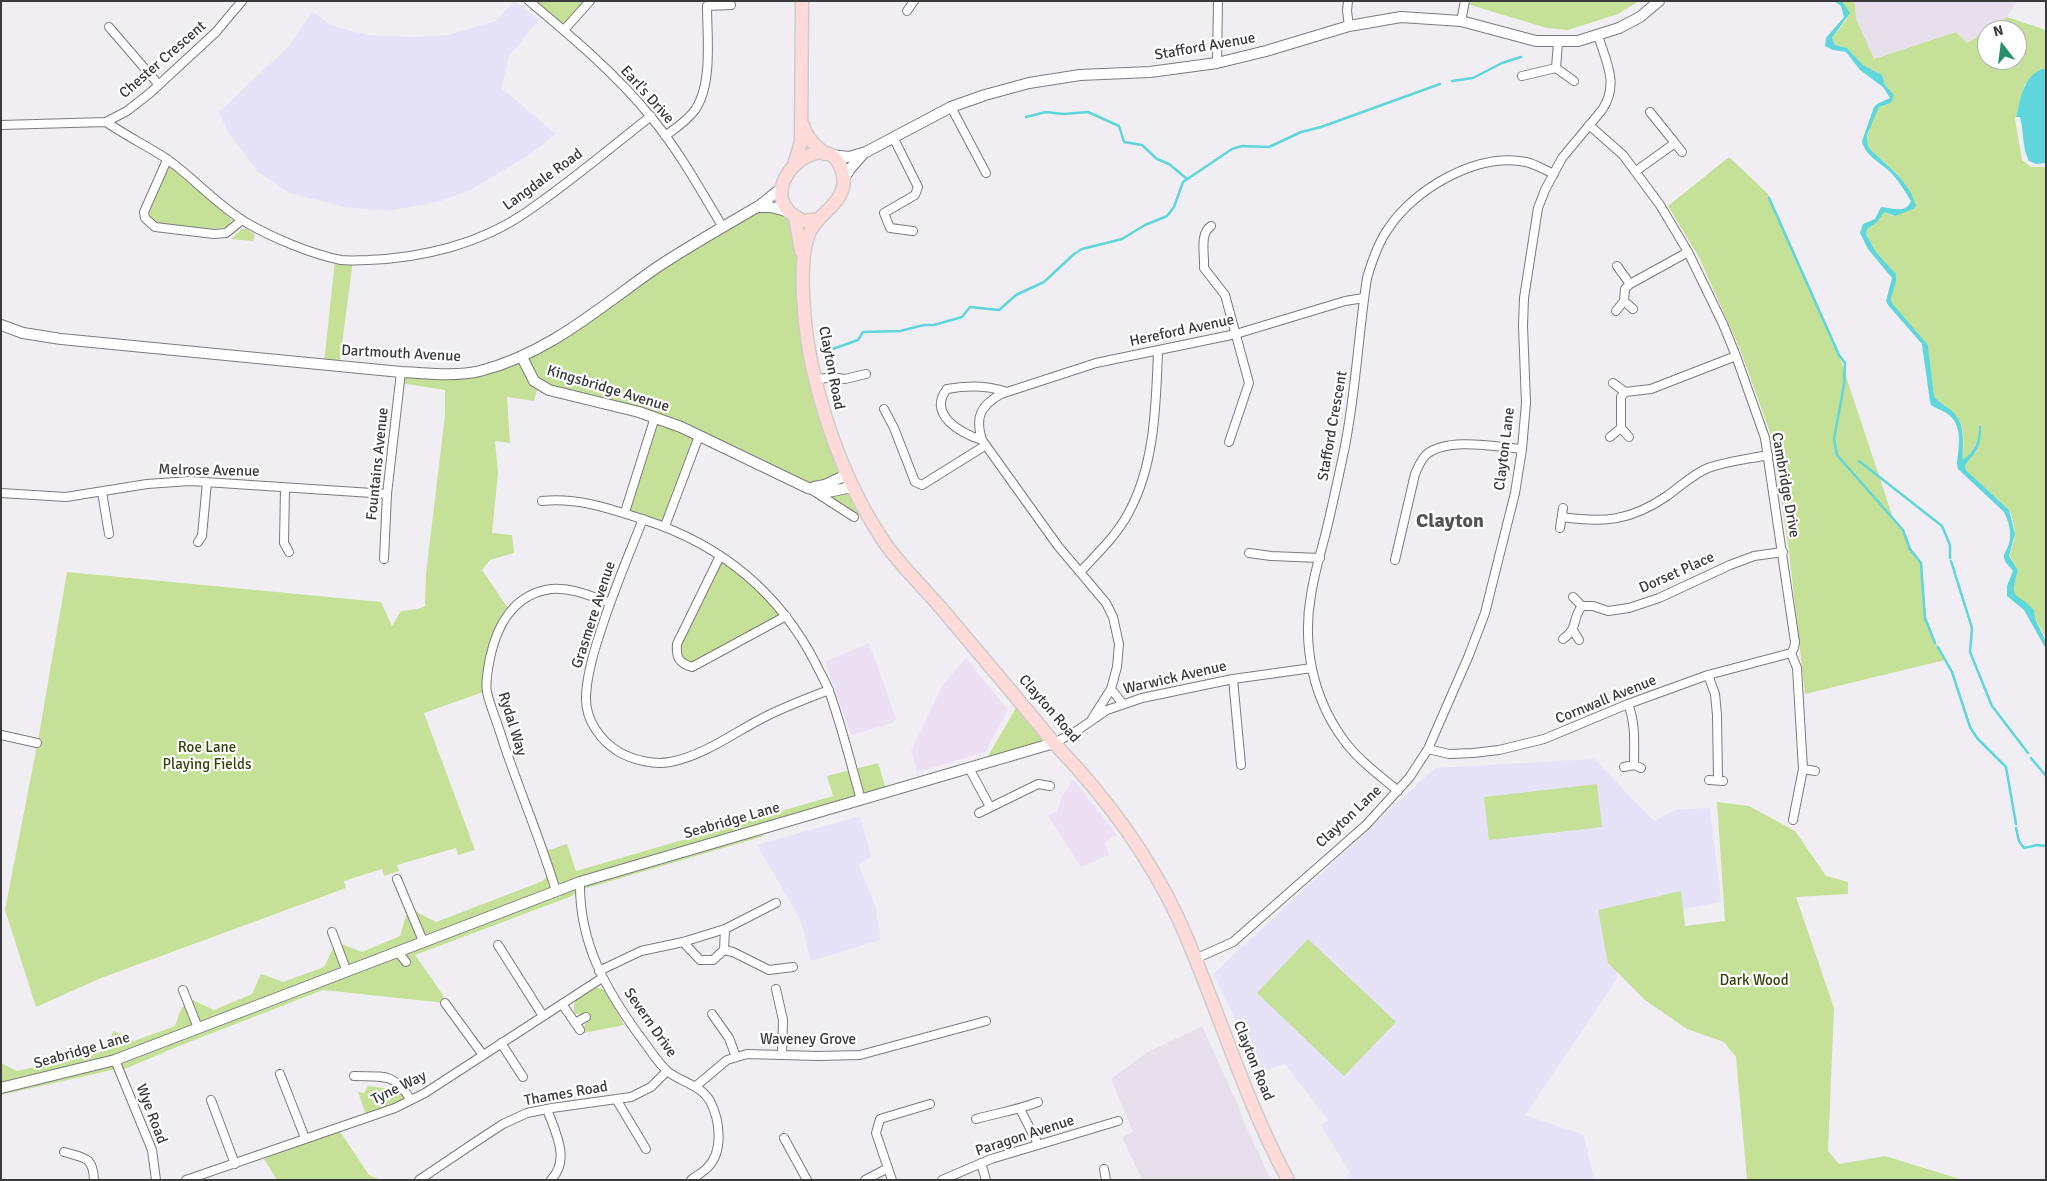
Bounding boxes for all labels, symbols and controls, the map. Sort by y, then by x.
street label: Chester Crescent [116,17,210,103]
north arrow [1977,20,2027,70]
text: N [1991,22,2005,40]
street label: Stafford Avenue [1153,29,1257,65]
street label: Earl's Drive [616,62,678,128]
street label: Langdale Road [500,145,586,215]
street label: Hereford Avenue [1128,311,1236,351]
street label: Clayton Road [814,325,848,411]
street label: Dartmouth Avenue [341,342,461,366]
street label: Kingsbridge Avenue [545,362,671,416]
street label: Stafford Crescent [1314,370,1352,482]
street label: Clayton Lane [1491,406,1519,492]
street label: Fountains Avenue [363,407,393,521]
street label: Cambridge Drive [1767,431,1803,539]
street label: Melrose Avenue [158,461,260,481]
district label: Clayton [1416,510,1484,534]
street label: Dorset Place [1637,548,1717,598]
street label: Grasmere Avenue [568,559,620,671]
street label: Warwick Avenue [1122,657,1228,699]
street label: Clayton Road [1014,671,1084,747]
street label: Cornwall Avenue [1553,672,1659,728]
street label: Rydal Way [494,690,530,758]
park label: Roe Lane Playing Fields [162,739,252,774]
street label: Clayton Lane [1312,782,1386,852]
street label: Seabridge Lane [682,799,782,843]
park label: Dark Wood [1719,972,1789,990]
street label: Severn Drive [620,985,680,1061]
street label: Clayton Road [1229,1018,1277,1104]
street label: Seabridge Lane [32,1029,132,1073]
street label: Waveney Grove [760,1031,856,1049]
street label: Tyne Way [369,1067,429,1109]
street label: Thames Road [523,1078,609,1110]
street label: Wye Road [131,1082,171,1146]
street label: Paragon Avenue [973,1112,1077,1160]

